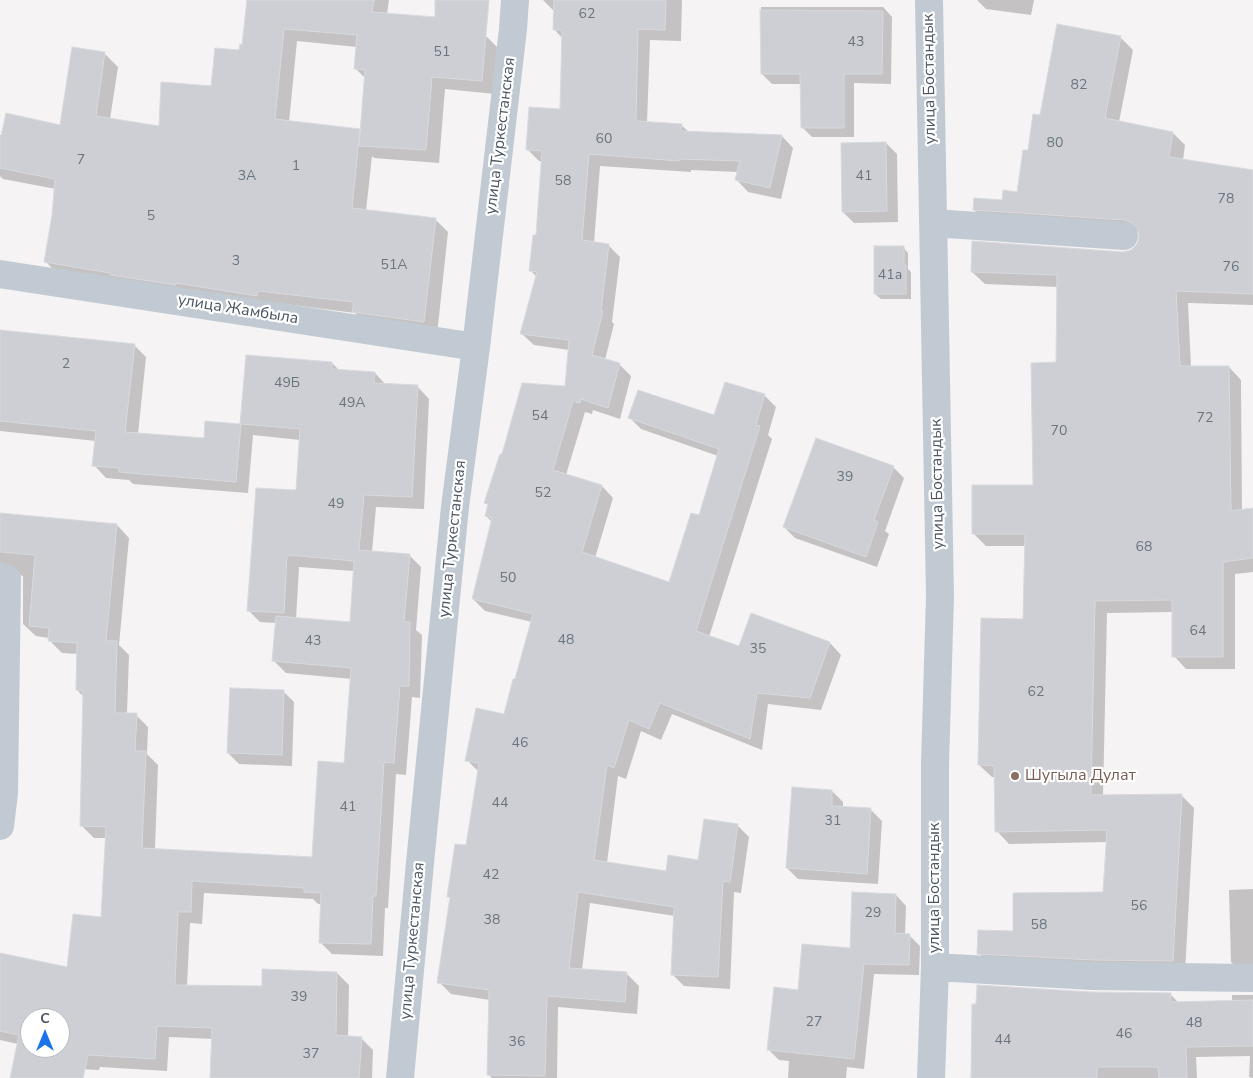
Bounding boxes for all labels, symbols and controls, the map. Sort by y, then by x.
house number: 62 [579,7,595,23]
street label: улица Бостандык [919,14,941,144]
house number: 43 [848,35,864,51]
house number: 51 [434,45,450,61]
street label: улица Туркестанская [482,56,520,216]
house number: 82 [1071,78,1087,94]
house number: 60 [596,132,612,148]
house number: 80 [1047,136,1063,152]
house number: 7 [77,153,85,169]
house number: 1 [292,159,300,175]
house number: 3А [238,169,256,185]
house number: 41 [856,169,872,185]
house number: 58 [555,174,571,190]
house number: 78 [1218,192,1234,208]
house number: 5 [147,209,155,225]
house number: 3 [232,254,240,270]
house number: 51А [380,258,408,274]
house number: 76 [1223,260,1239,276]
house number: 41а [878,268,902,284]
street label: улица Жамбыла [176,291,300,329]
house number: 2 [62,357,70,373]
house number: 49Б [274,376,300,392]
house number: 49А [338,396,366,412]
house number: 54 [532,409,548,425]
house number: 72 [1197,411,1213,427]
street label: улица Бостандык [927,419,949,549]
house number: 70 [1051,424,1067,440]
street label: улица Туркестанская [435,459,471,619]
house number: 39 [837,470,853,486]
house number: 52 [535,486,551,502]
house number: 49 [328,497,344,513]
house number: 68 [1136,540,1152,556]
house number: 50 [500,571,516,587]
house number: 64 [1190,624,1206,640]
house number: 48 [558,633,574,649]
house number: 43 [305,634,321,650]
house number: 35 [750,642,766,658]
house number: 62 [1028,685,1044,701]
house number: 46 [512,736,528,752]
place label: Шугыла Дулат [1025,766,1136,786]
marker: Шугыла Дулат [1009,770,1021,782]
house number: 44 [492,796,508,812]
house number: 41 [340,800,356,816]
house number: 31 [825,814,841,830]
street label: улица Бостандык [925,823,945,953]
street label: улица Туркестанская [397,861,429,1021]
house number: 42 [483,868,499,884]
house number: 56 [1131,899,1147,915]
house number: 29 [865,906,881,922]
house number: 38 [484,913,500,929]
house number: 58 [1031,918,1047,934]
house number: 39 [291,990,307,1006]
north arrow [20,1008,70,1058]
text: С [40,1009,50,1028]
house number: 27 [806,1015,822,1031]
house number: 48 [1186,1016,1202,1032]
house number: 46 [1116,1027,1132,1043]
house number: 44 [995,1033,1011,1049]
house number: 36 [509,1035,525,1051]
house number: 37 [303,1047,319,1063]

